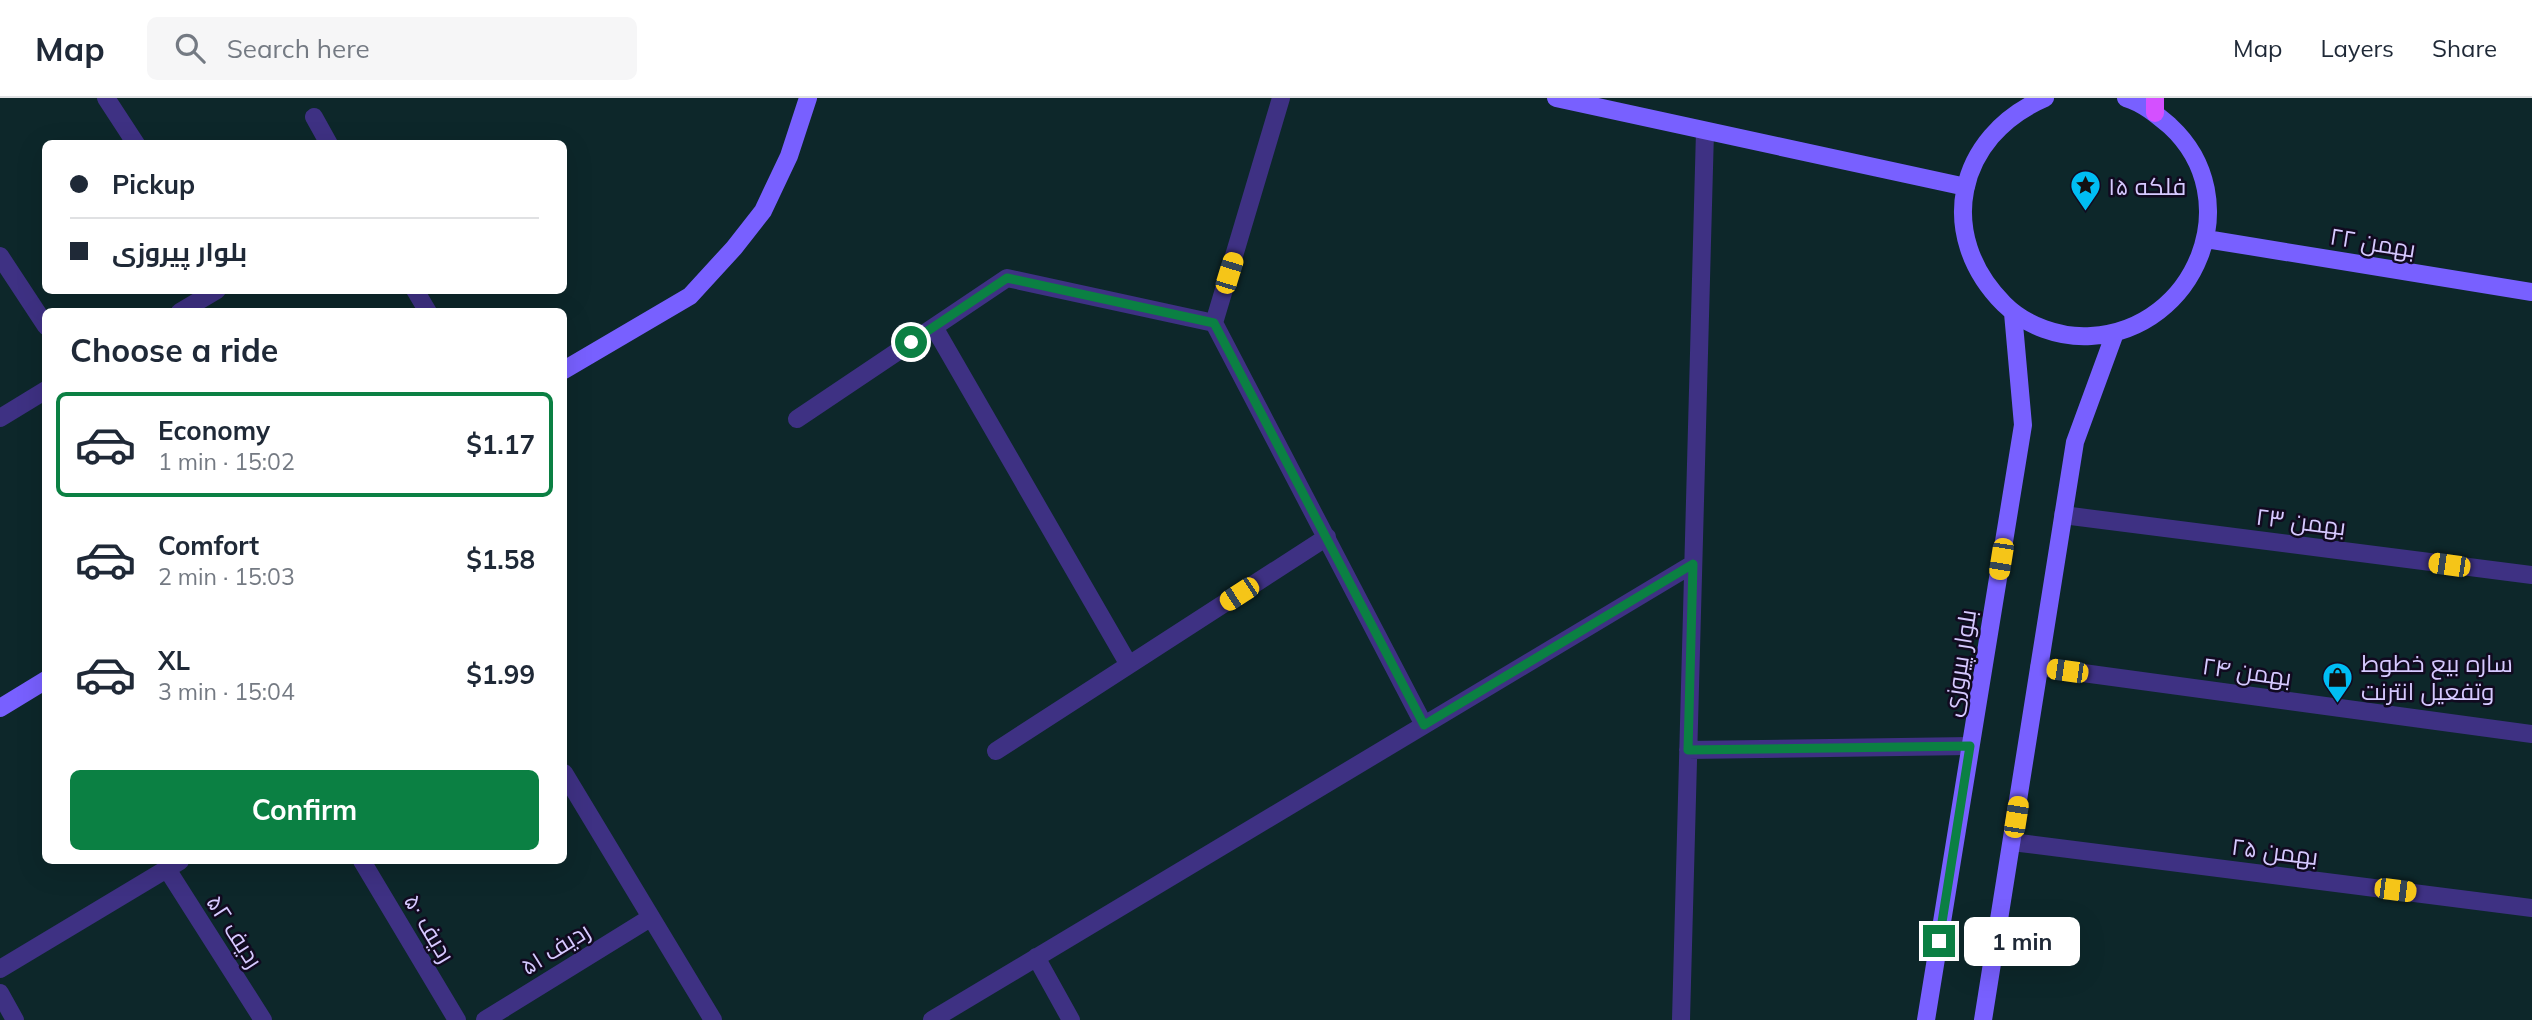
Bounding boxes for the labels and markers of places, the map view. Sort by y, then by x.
place icon: فلکه ۱۵ [2068,169,2102,213]
place label: فلکه ۱۵ [2108,171,2186,201]
place label: ساره بيع خطوط وتفعيل انترنت [2361,648,2513,706]
shop icon: ساره بيع خطوط وتفعيل انترنت [2321,660,2355,704]

